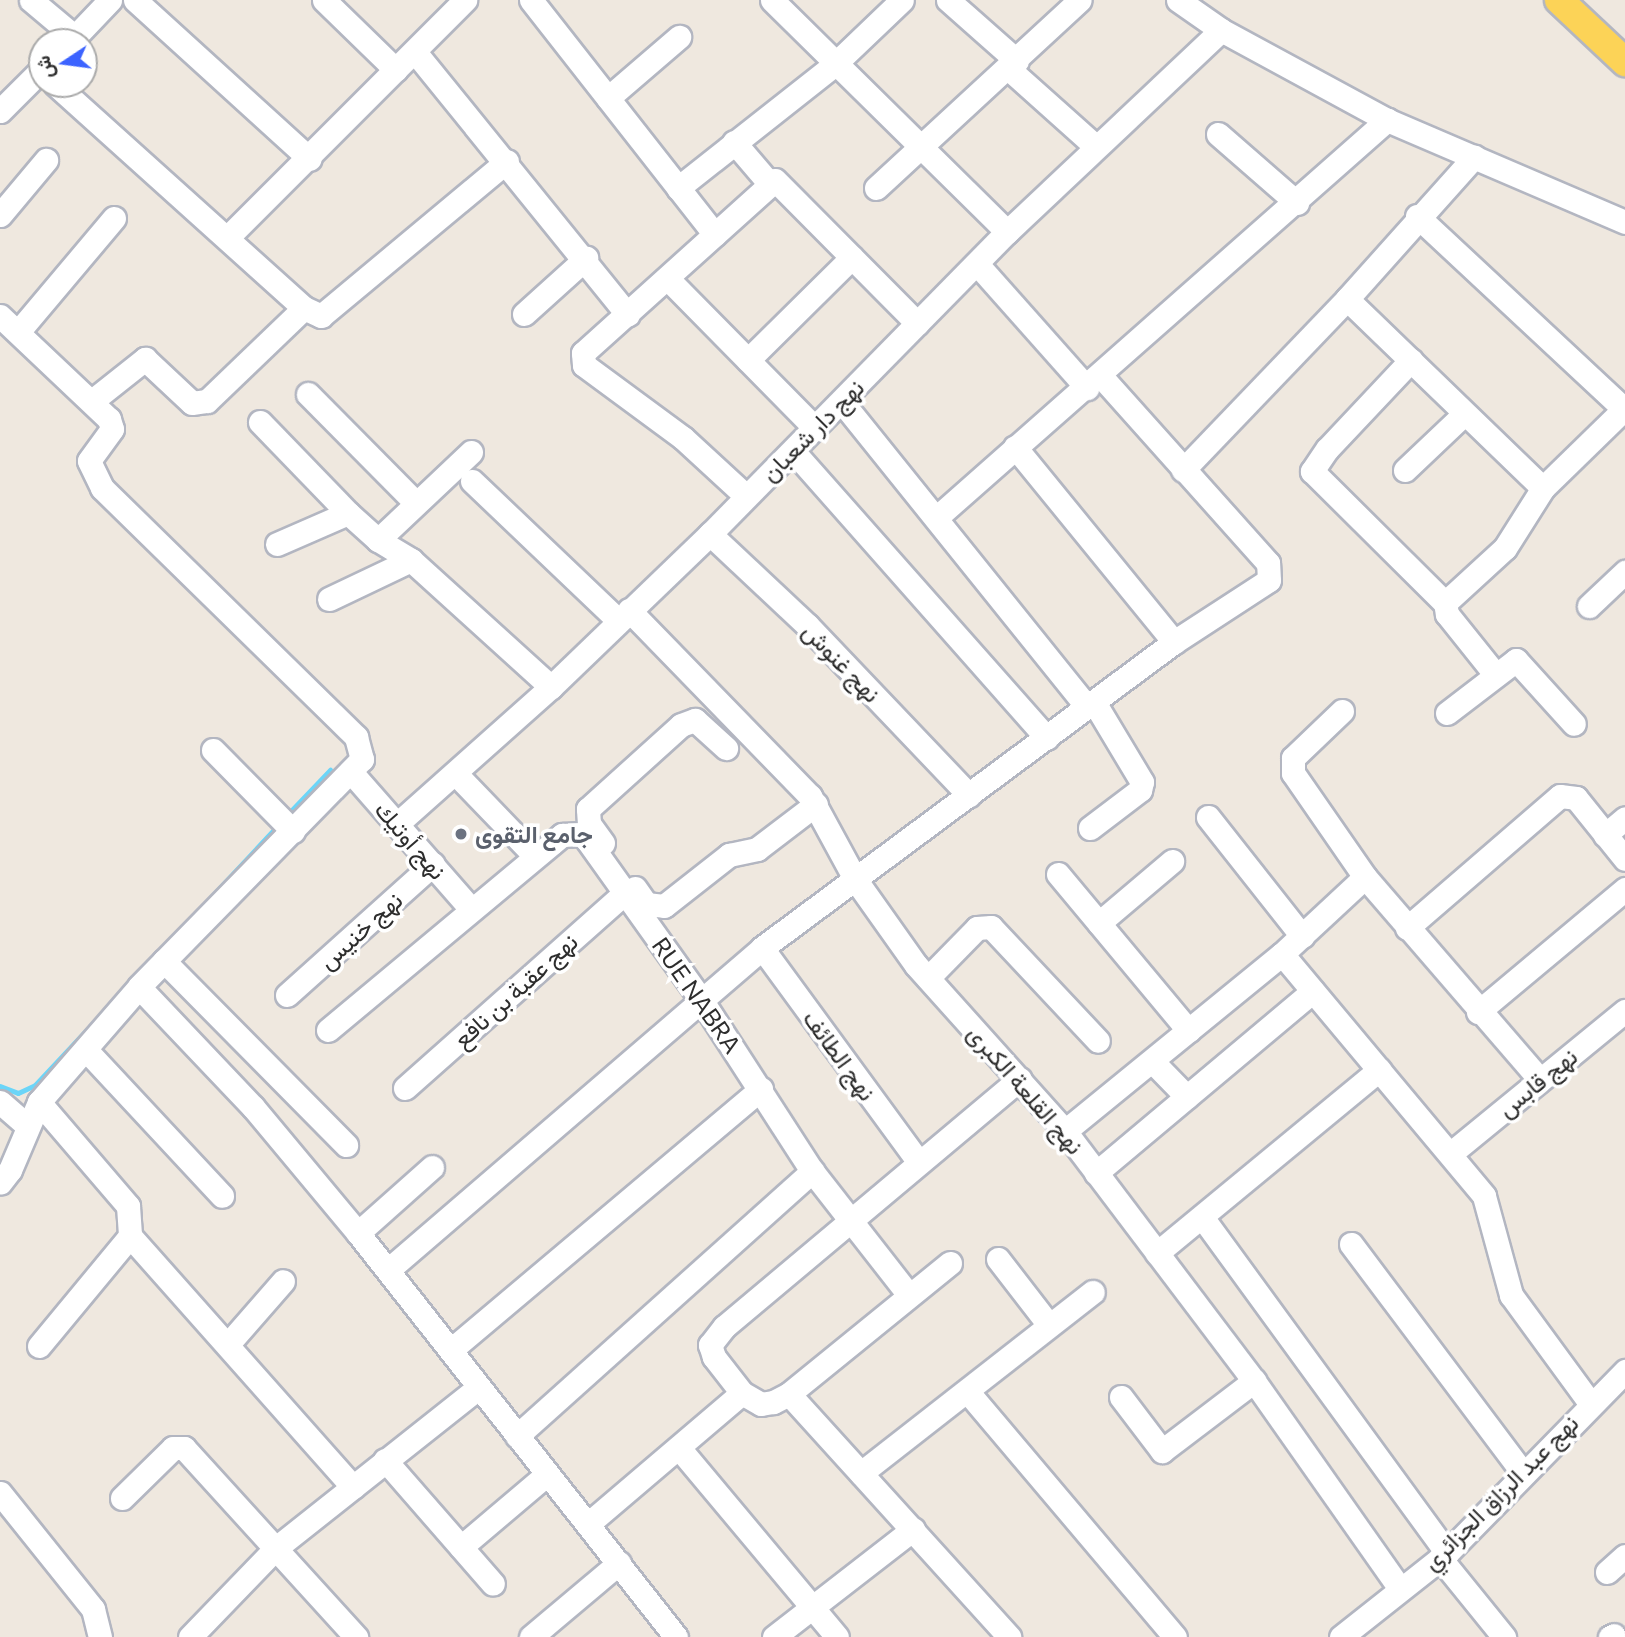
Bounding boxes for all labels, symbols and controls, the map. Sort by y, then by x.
north arrow [28,28,98,98]
text: ش [30,54,58,81]
street label: نهج دار شعبان [755,373,869,487]
street label: نهج غنوش [797,616,887,708]
street label: نهج أوتيك [369,795,453,885]
place label: جامع التقوى [475,820,593,848]
marker: جامع التقوى [453,826,469,842]
street label: نهج خنيس [312,885,408,975]
street label: نهج عقبة بن نافع [447,927,583,1053]
street label: RUE NABRA [647,932,747,1058]
street label: نهج الطائف [798,1004,882,1106]
street label: نهج القلعة الكبرى [962,1018,1090,1160]
street label: نهج قابس [1491,1041,1583,1123]
street label: نهج عبد الرزاق الجزائري [1416,1408,1584,1576]

